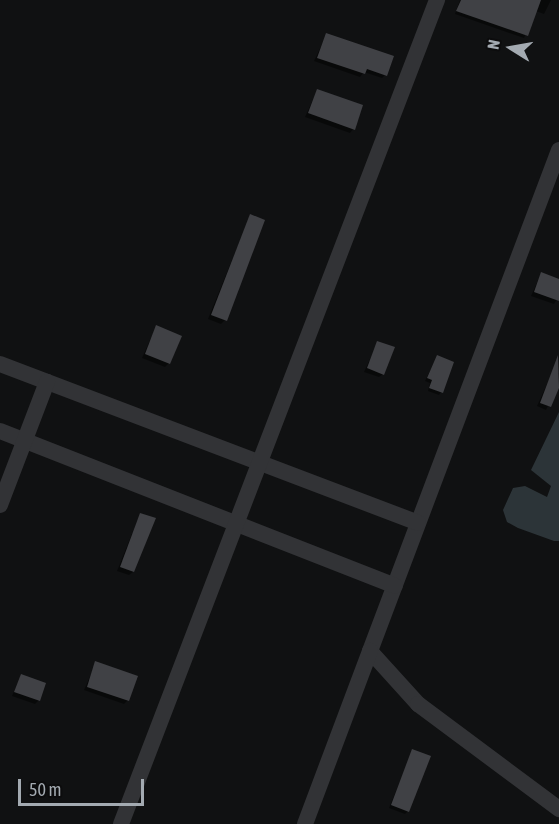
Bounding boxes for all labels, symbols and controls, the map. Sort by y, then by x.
north arrow [481,18,541,78]
text: N [484,38,503,51]
scale bar [21,767,147,805]
text: 50 m [29,779,61,800]

